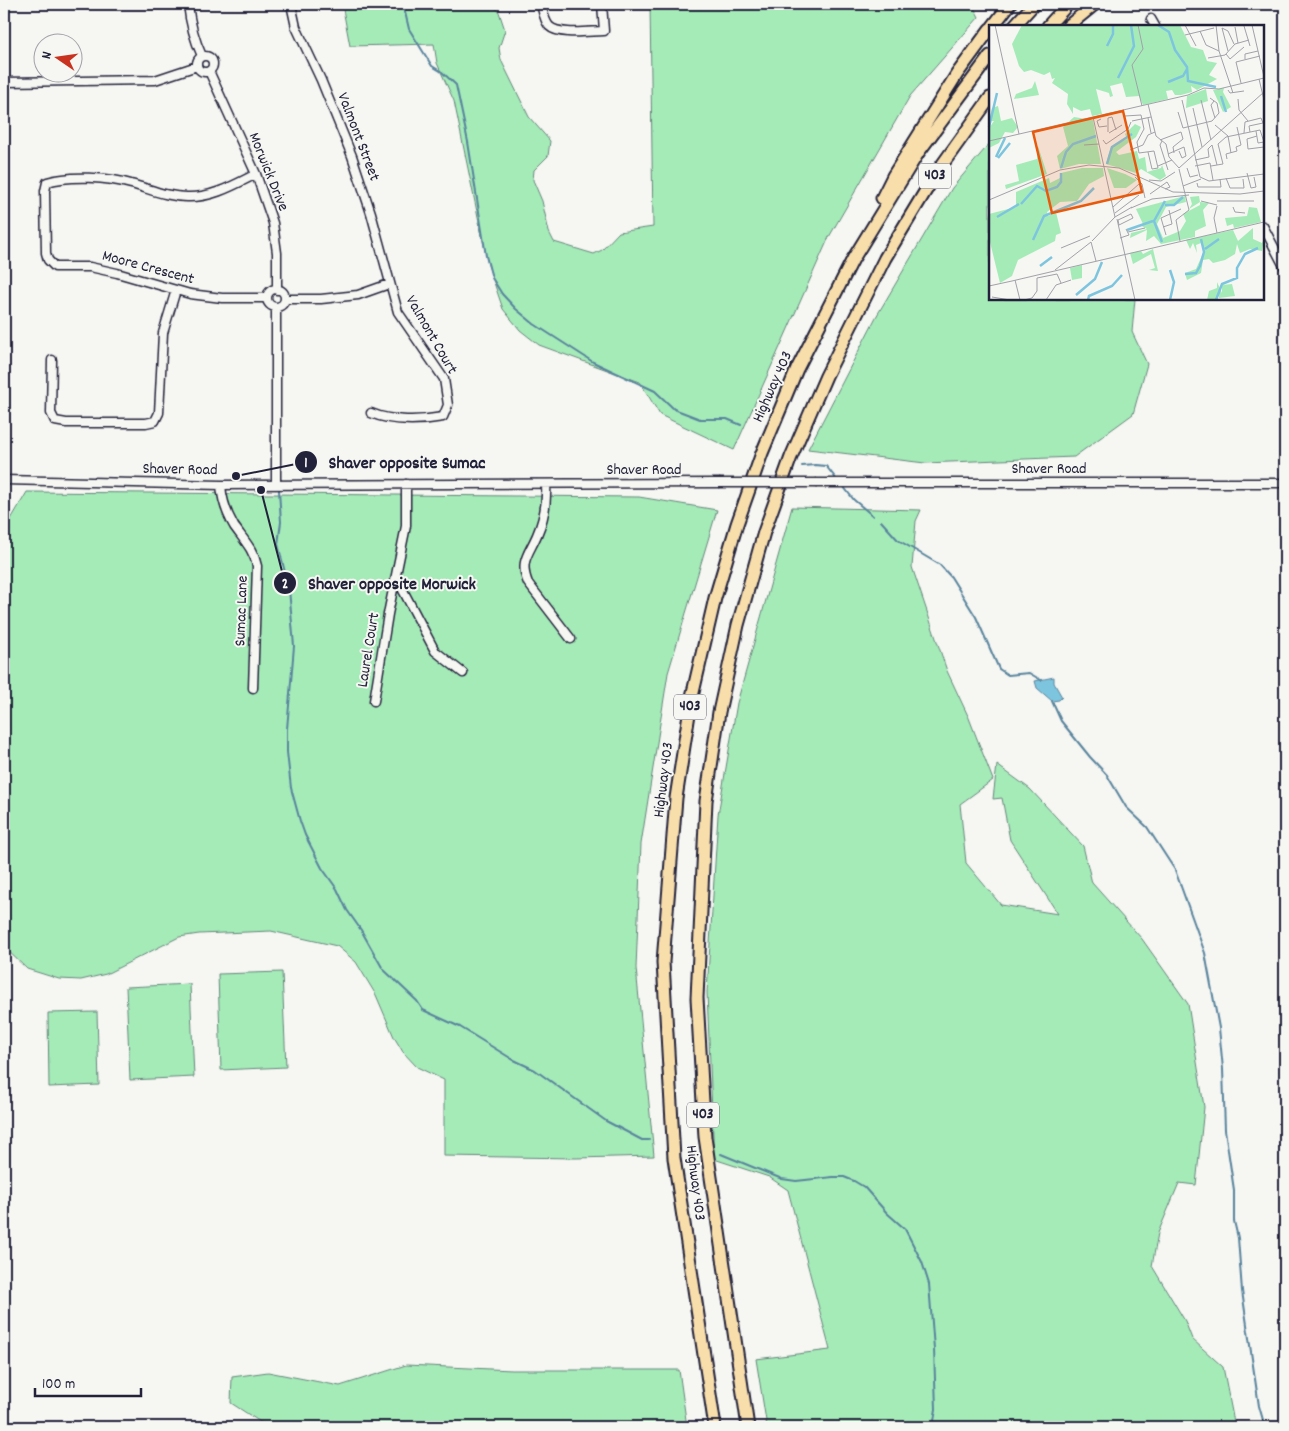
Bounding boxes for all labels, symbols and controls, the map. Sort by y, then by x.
inset map [989,25,1264,300]
north arrow [32,32,82,82]
text: N [37,50,58,61]
street label: Valmont Street [331,89,385,185]
street label: Morwick Drive [242,129,294,215]
road number: 403 [919,164,951,188]
street label: Moore Crescent [99,245,197,291]
street label: Valmont Court [399,291,463,379]
street label: Highway 403 [747,348,799,426]
callout: Shaver opposite Sumac [293,445,495,478]
text: Shaver opposite Sumac [329,452,485,477]
text: 1 [304,453,308,475]
street label: Shaver Road [142,458,218,482]
street label: Shaver Road [1011,458,1087,481]
street label: Shaver Road [606,459,682,482]
callout: Shaver opposite Morwick [273,566,486,599]
text: Shaver opposite Morwick [308,573,476,598]
text: 2 [282,574,288,596]
street label: Sumac Lane [229,575,255,647]
street label: Laurel Court [352,611,386,689]
road number: 403 [674,694,706,720]
street label: Highway 403 [648,741,680,819]
road number: 403 [687,1102,719,1128]
street label: Highway 403 [679,1144,711,1222]
scale bar [35,1366,141,1398]
text: 100 m [42,1374,75,1396]

